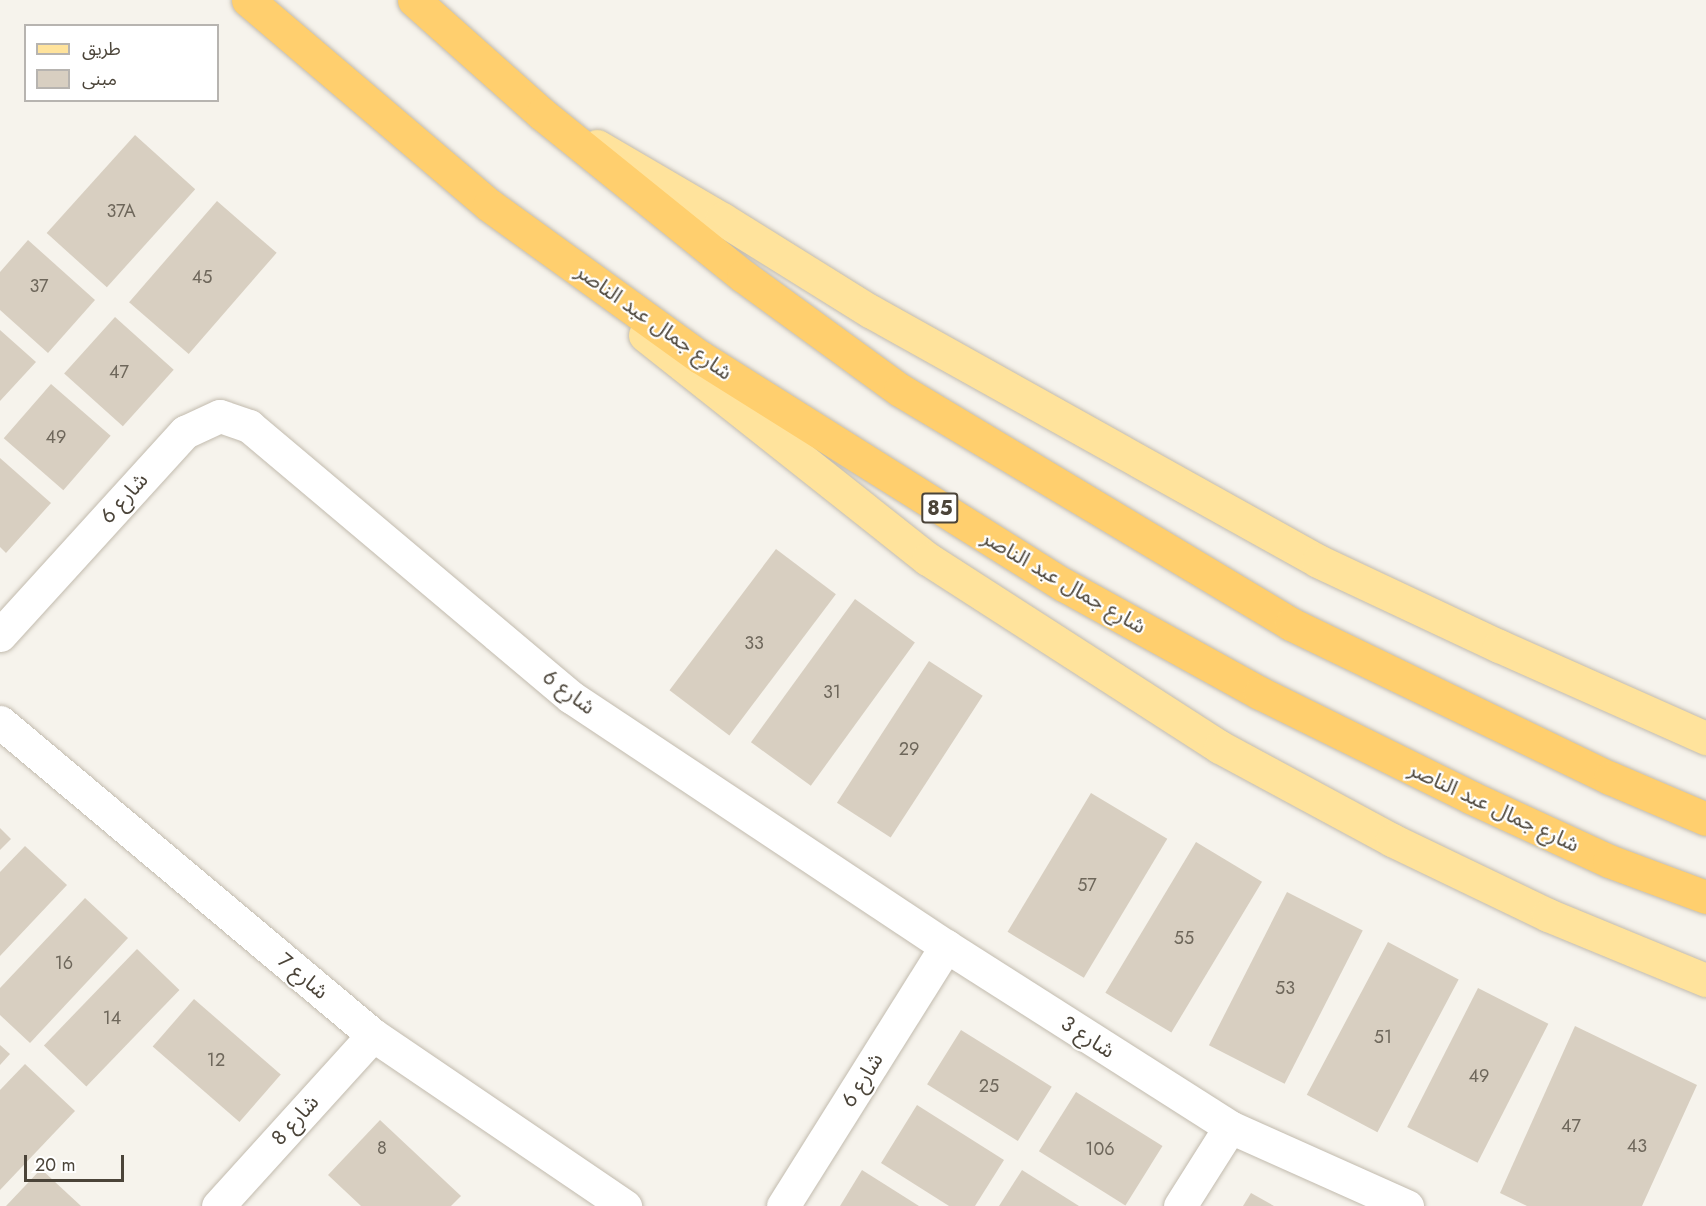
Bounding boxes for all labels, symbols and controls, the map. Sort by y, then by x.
legend [24,24,219,102]
text: طريق [82,36,121,62]
text: مبنى [82,66,117,92]
house number: 37A [106,200,136,222]
street label: شارع جمال عبد الناصر [571,259,737,385]
house number: 45 [192,266,212,288]
house number: 37 [29,275,49,297]
house number: 47 [109,361,129,383]
house number: 49 [46,426,66,448]
street label: شارع 6 [95,468,153,528]
road number: 85 [920,491,960,525]
street label: شارع جمال عبد الناصر [978,525,1150,639]
house number: 33 [744,632,764,654]
street label: شارع 6 [538,664,600,720]
house number: 31 [823,681,841,703]
house number: 29 [899,738,919,760]
street label: شارع جمال عبد الناصر [1405,756,1583,858]
house number: 57 [1077,874,1097,896]
house number: 55 [1174,927,1194,949]
street label: شارع 7 [273,948,333,1004]
house number: 16 [55,952,73,974]
house number: 53 [1275,977,1295,999]
house number: 14 [103,1007,121,1029]
street label: شارع 3 [1057,1010,1119,1064]
house number: 51 [1374,1026,1392,1048]
street label: شارع 6 [836,1048,888,1112]
house number: 12 [207,1049,225,1071]
house number: 49 [1469,1065,1489,1087]
house number: 25 [979,1075,999,1097]
street label: شارع 8 [266,1090,324,1150]
house number: 47 [1561,1115,1581,1137]
house number: 43 [1627,1135,1647,1157]
house number: 8 [377,1137,387,1159]
house number: 106 [1085,1138,1115,1160]
scale bar [27,1143,128,1181]
text: 20 m [35,1152,75,1178]

